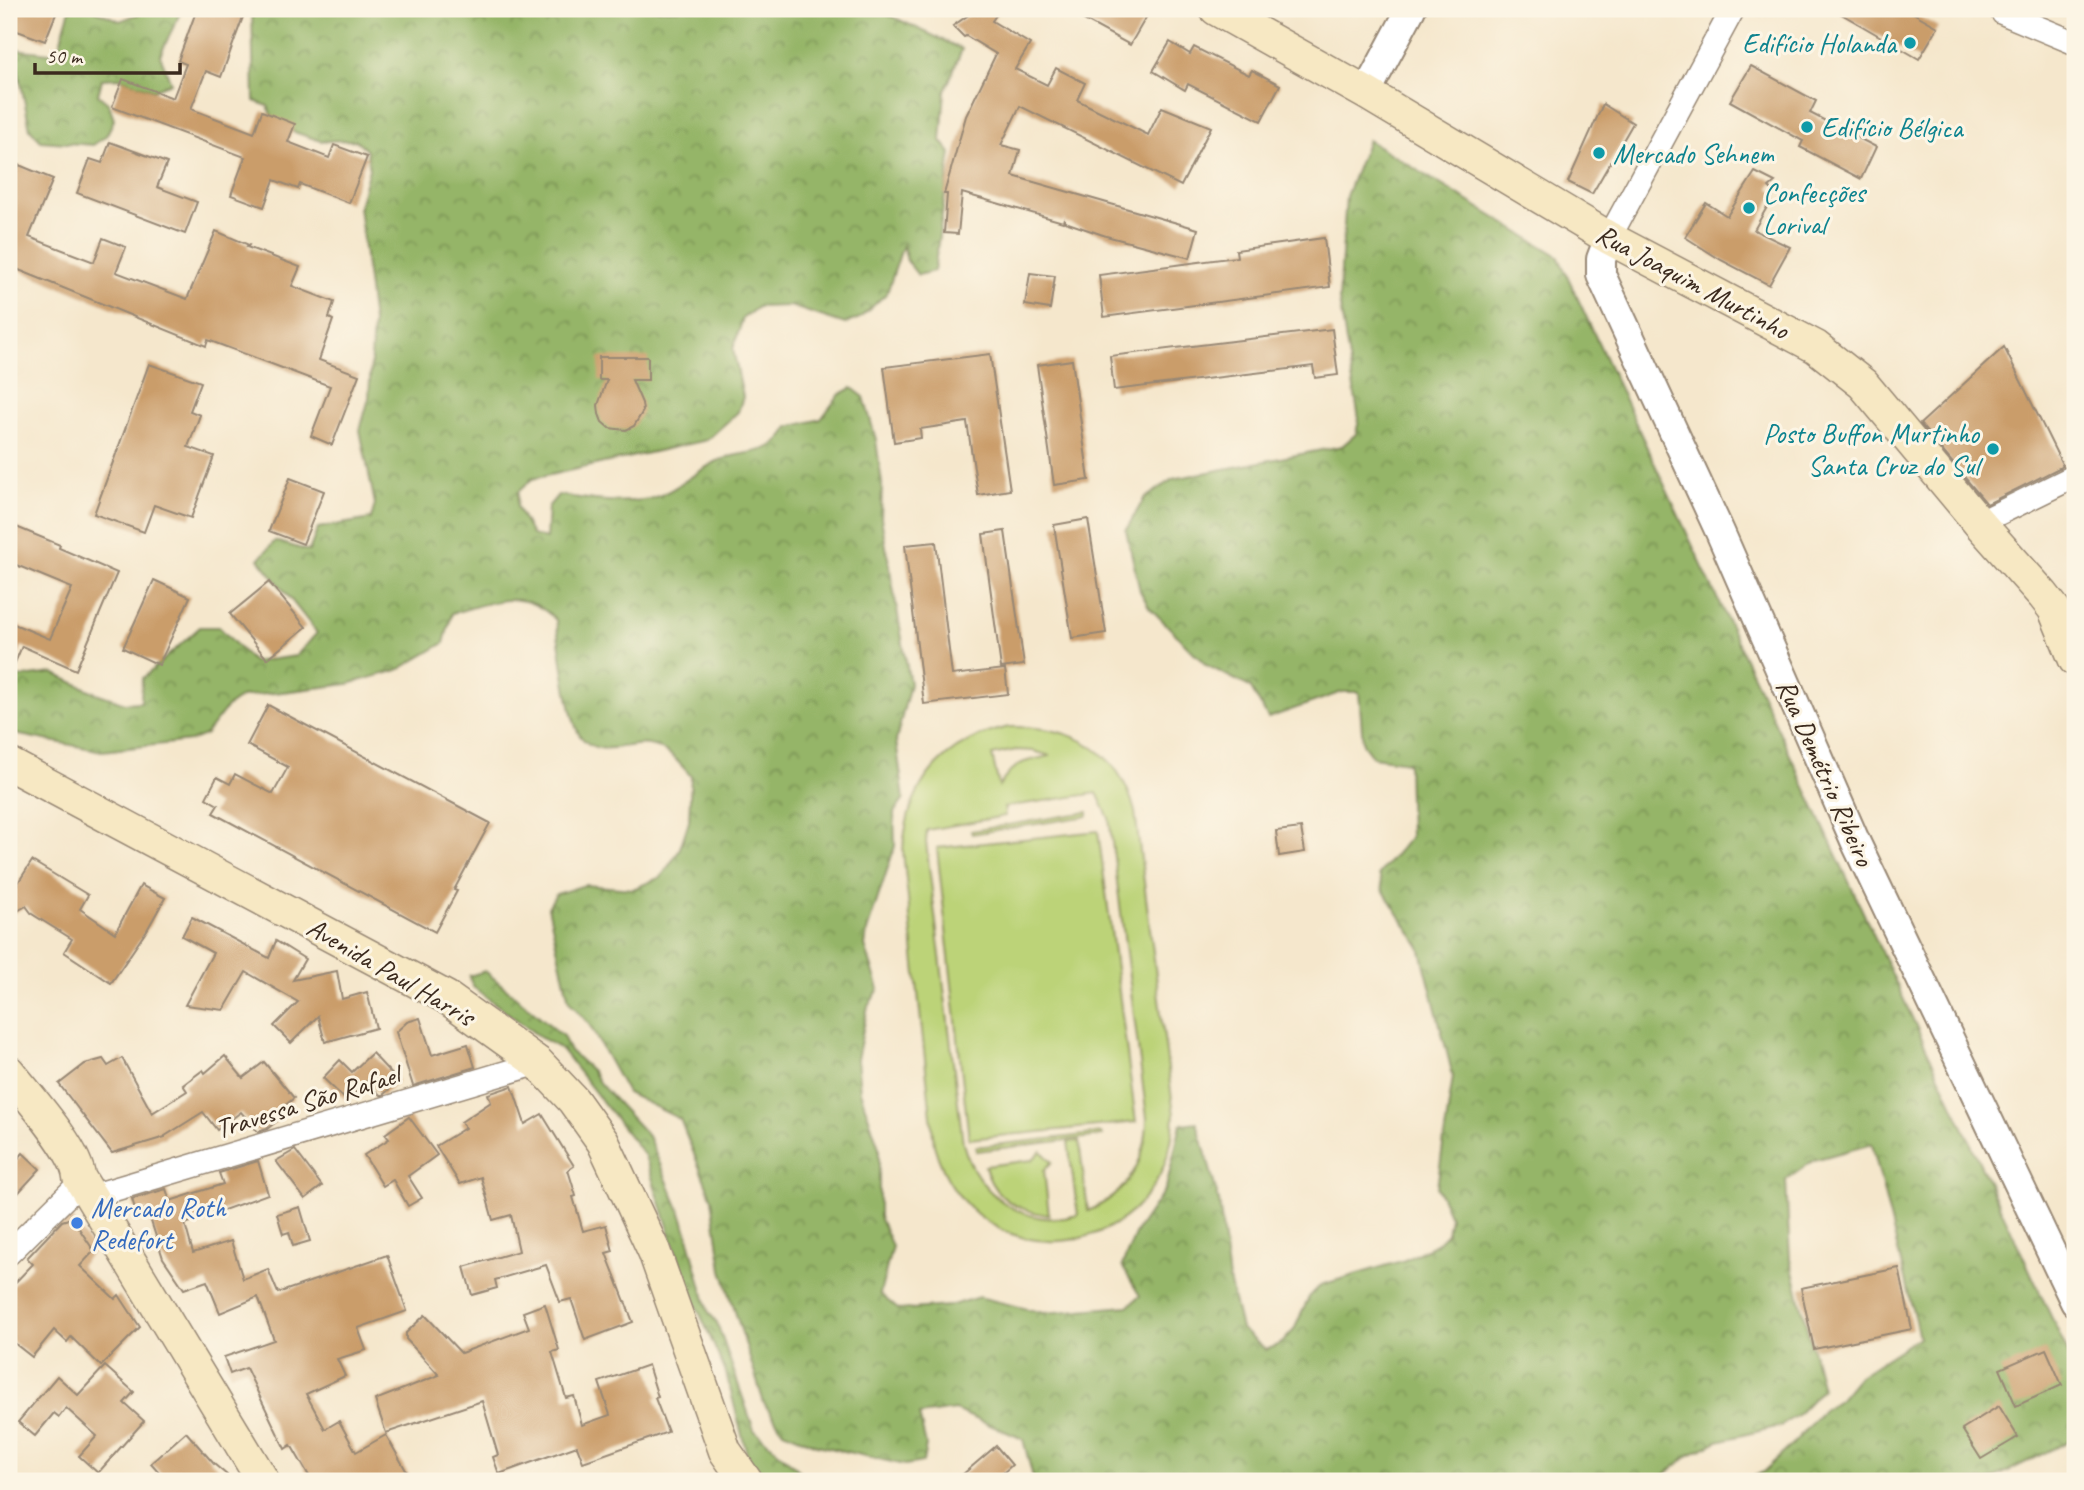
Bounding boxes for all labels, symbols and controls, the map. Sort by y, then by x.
place label: Edifício Holanda [1742,26,1898,61]
scale bar [35,32,180,76]
marker: Edifício Holanda [1902,35,1918,51]
text: 50 m [46,43,84,69]
place label: Edifício Bélgica [1821,110,1964,145]
marker: Edifício Bélgica [1799,119,1815,135]
place label: Mercado Sehnem [1613,136,1775,171]
marker: Mercado Sehnem [1591,145,1607,161]
place label: Confecções Lorival [1763,175,1867,242]
marker: Confecções Lorival [1741,200,1757,216]
street label: Rua Joaquim Murtinho [1590,216,1797,348]
place label: Posto Buffon Murtinho Santa Cruz do Sul [1763,416,1984,483]
marker: Posto Buffon Murtinho Santa Cruz do Sul [1985,441,2001,457]
street label: Rua Demétrio Ribeiro [1769,673,1883,873]
street label: Avenida Paul Harris [301,909,483,1035]
street label: Travessa São Rafael [211,1055,408,1146]
place label: Mercado Roth Redefort [91,1190,227,1257]
marker: Mercado Roth Redefort [69,1215,85,1231]

